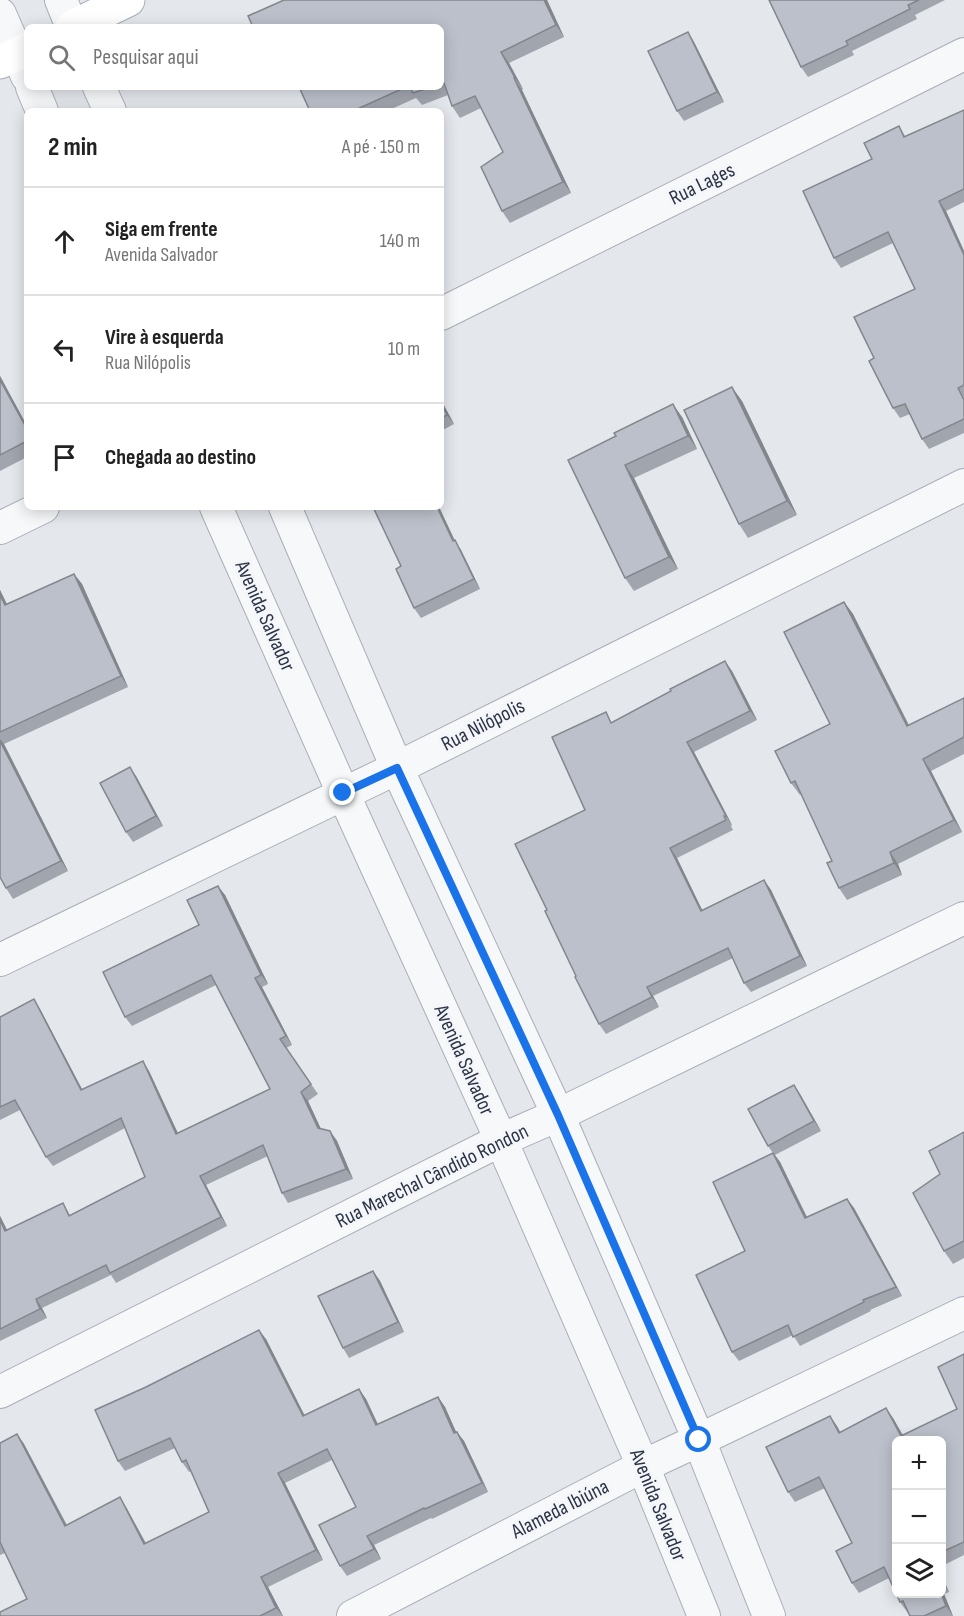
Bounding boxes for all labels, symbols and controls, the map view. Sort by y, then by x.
search box [24,24,444,90]
icon: search [45,41,78,74]
text: Pesquisar aqui [93,44,198,71]
text: 2 min [48,132,98,163]
text: A pé · 150 m [342,135,420,159]
street label: Rua Lages [665,157,739,211]
text: Siga em frente [105,216,218,243]
icon: ahead [48,225,81,258]
text: 140 m [380,229,420,253]
text: Avenida Salvador [105,243,218,267]
text: Vire à esquerda [105,324,224,351]
icon: left [48,333,81,366]
text: 10 m [388,337,420,361]
text: Rua Nilópolis [105,351,191,375]
icon: arrive [48,441,81,474]
text: Chegada ao destino [105,444,256,471]
street label: Avenida Salvador [229,556,301,675]
street label: Rua Nilópolis [437,693,529,757]
route end [329,779,355,805]
street label: Avenida Salvador [428,1000,500,1119]
street label: Rua Marechal Cândido Rondon [332,1118,532,1234]
route start [685,1426,711,1452]
map controls [892,1436,946,1598]
button: + [892,1436,946,1490]
street label: Avenida Salvador [624,1444,692,1565]
street label: Alameda Ibiúna [506,1474,613,1545]
button: − [892,1490,946,1544]
button: layers [892,1544,946,1598]

